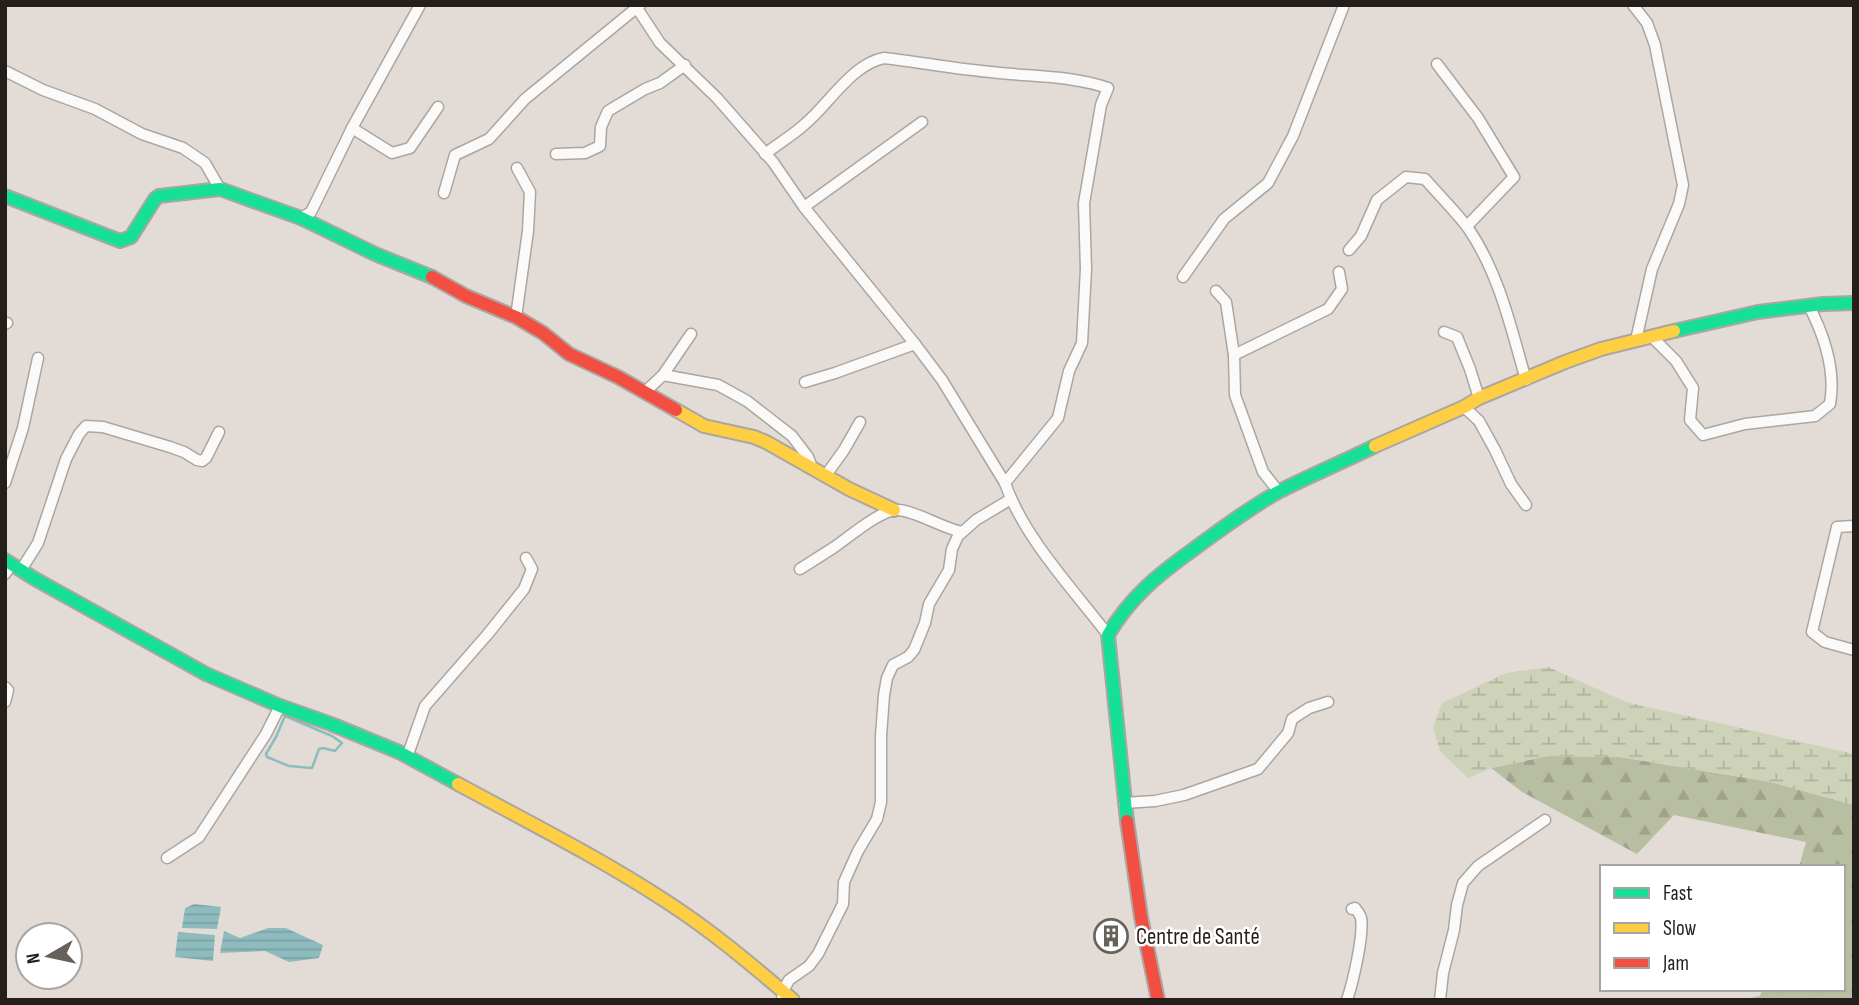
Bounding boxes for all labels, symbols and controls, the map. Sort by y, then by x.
legend [1600,865,1845,991]
text: Fast [1663,881,1693,906]
text: Slow [1663,916,1697,941]
building icon: Centre de Santé [1092,917,1130,955]
north arrow [14,921,84,991]
place label: Centre de Santé [1136,923,1260,951]
text: Jam [1662,951,1689,976]
text: N [22,952,46,965]

